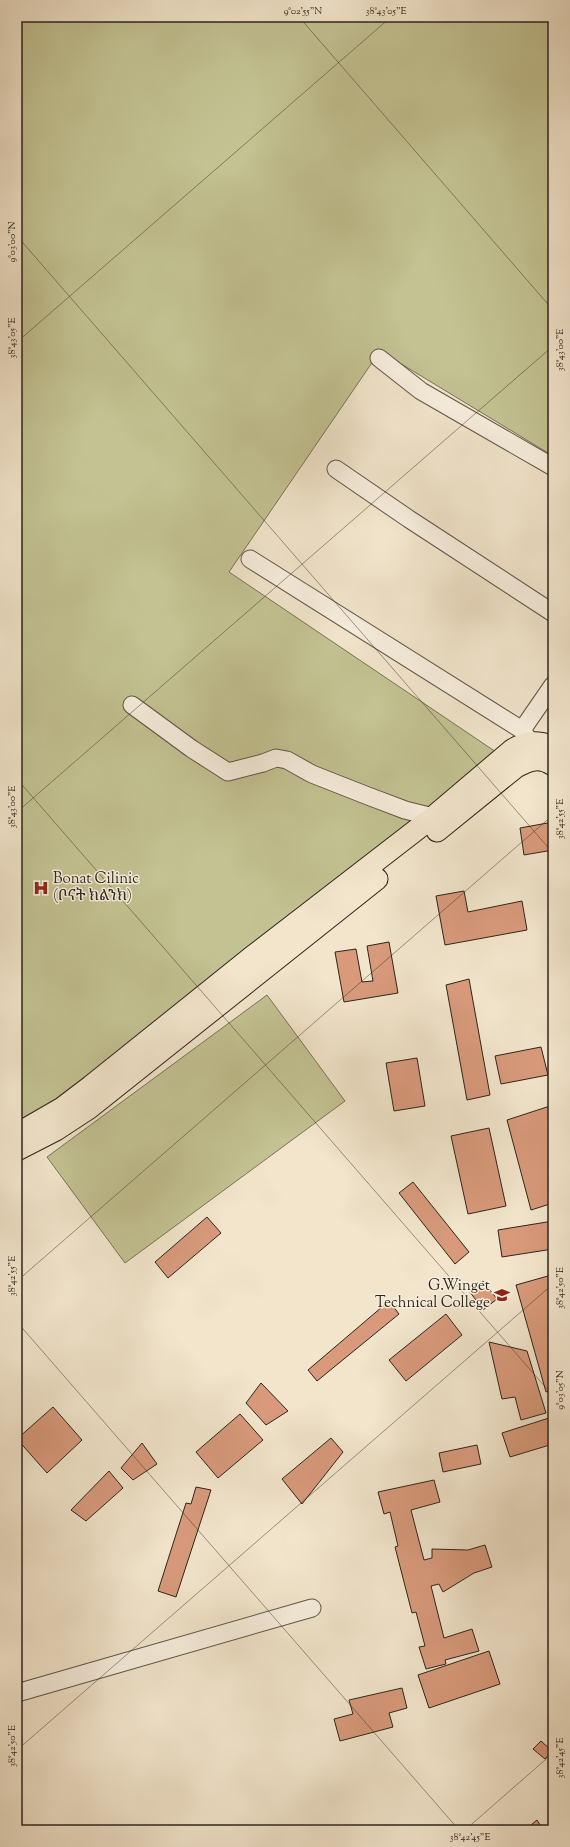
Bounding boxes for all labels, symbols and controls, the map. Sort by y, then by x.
text: 9°02'55"N [284,4,322,19]
text: 38°43'05"E [365,4,407,19]
text: 9°03'00"N [5,222,20,262]
text: 38°43'05"E [5,317,20,359]
text: 38°43'00"E [553,329,568,371]
text: 38°43'00"E [5,786,20,828]
text: 38°42'55"E [553,799,568,839]
place label: Bonat Cilinic (ቦናት ክልንክ) [53,869,139,907]
hospital icon: Bonat Cilinic (ቦናት ክልንክ) [32,879,50,897]
text: 38°42'55"E [5,1256,20,1296]
text: 38°42'50"E [553,1267,568,1309]
place label: G.Winget Technical College [375,1276,490,1314]
school or university icon: G.Winget Technical College [493,1286,511,1304]
text: 9°03'05"N [553,1370,568,1410]
text: 38°42'50"E [5,1725,20,1767]
text: 38°42'45"E [553,1738,568,1778]
text: 38°42'45"E [450,1830,490,1845]

